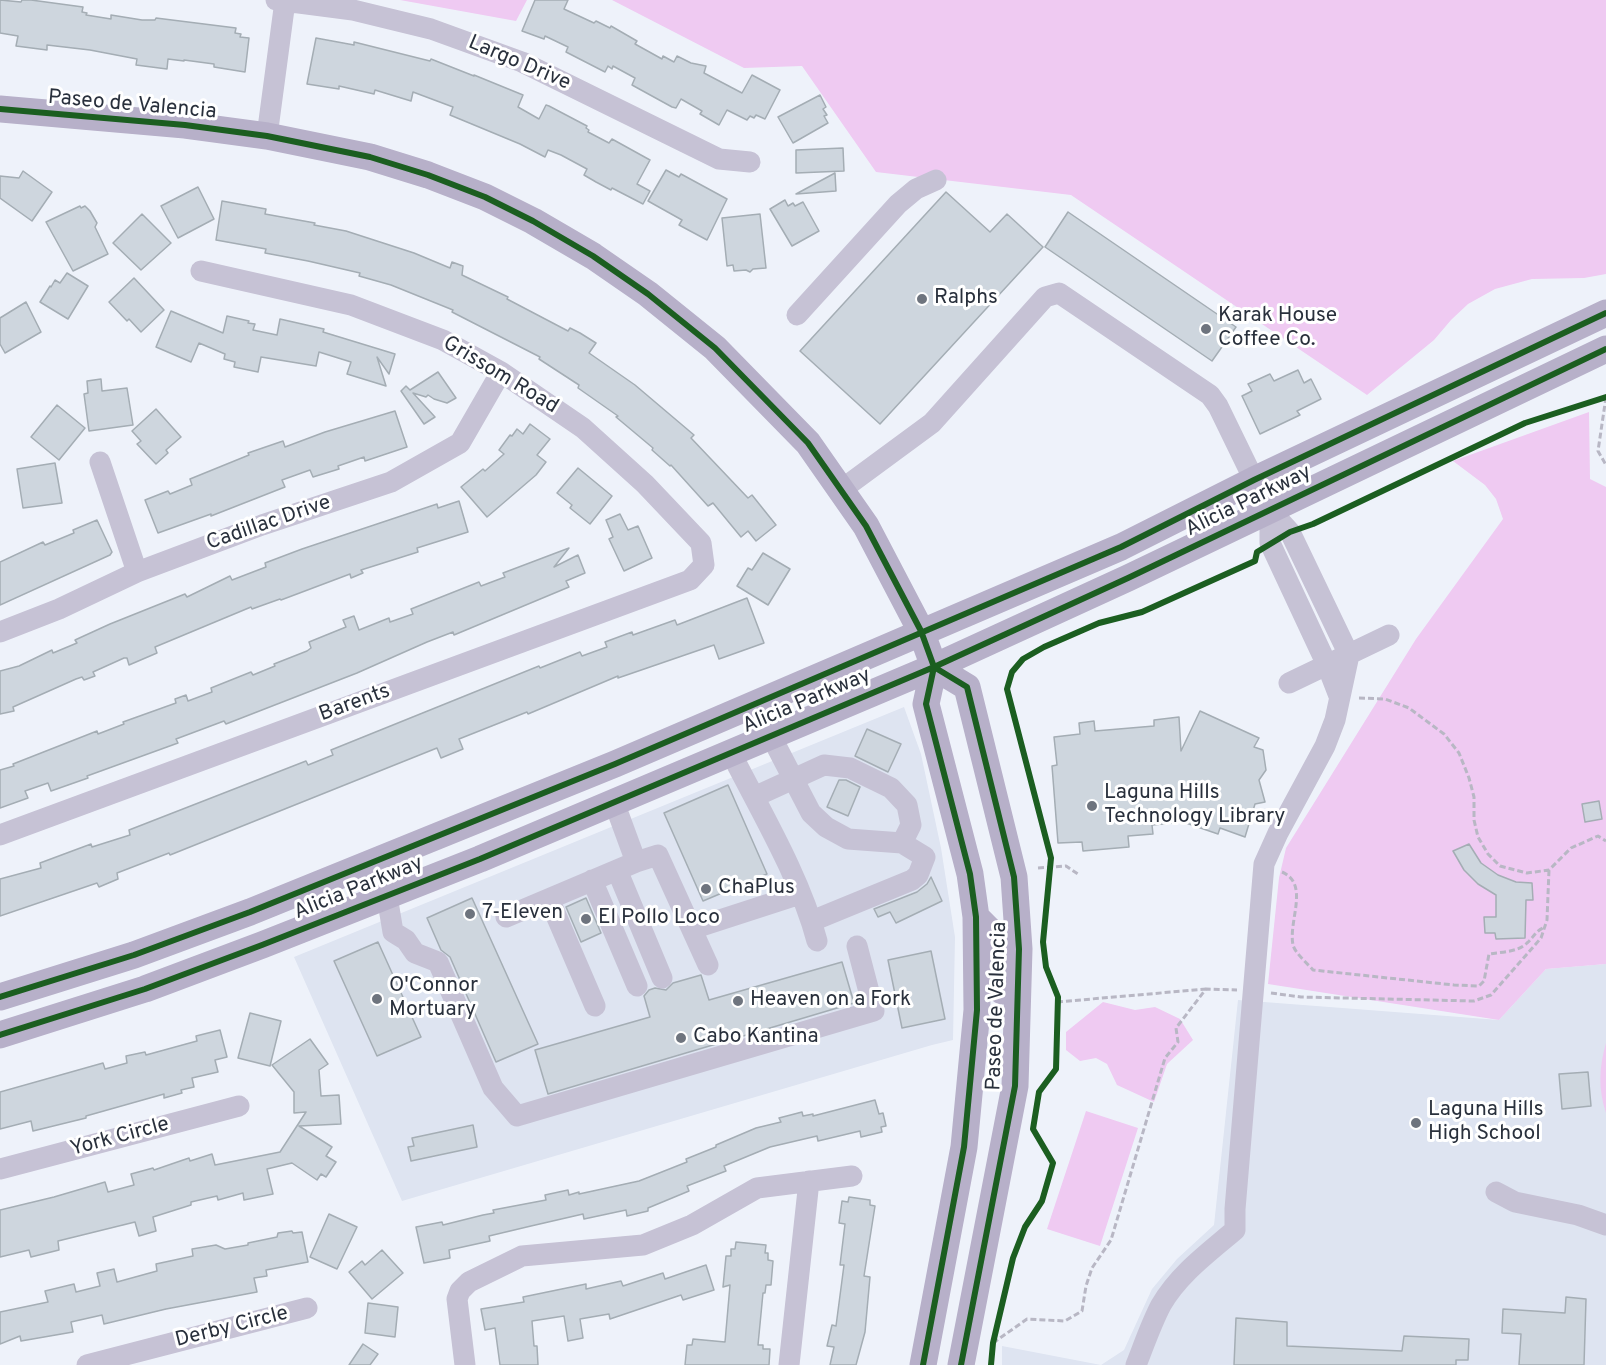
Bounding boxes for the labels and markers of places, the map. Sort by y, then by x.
place label: Ralphs [934,286,998,312]
marker: Ralphs [915,292,929,306]
place label: Karak House Coffee Co. [1218,304,1337,354]
marker: Karak House Coffee Co. [1199,322,1213,336]
place label: Laguna Hills Technology Library [1104,781,1285,831]
marker: Laguna Hills Technology Library [1085,799,1099,813]
place label: ChaPlus [718,876,795,902]
marker: ChaPlus [699,882,713,896]
place label: 7-Eleven [482,901,563,927]
place label: El Pollo Loco [598,906,720,932]
marker: 7-Eleven [463,907,477,921]
marker: El Pollo Loco [579,912,593,926]
place label: O'Connor Mortuary [389,974,478,1024]
place label: Heaven on a Fork [750,988,911,1014]
marker: O'Connor Mortuary [370,992,384,1006]
marker: Heaven on a Fork [731,994,745,1008]
place label: Cabo Kantina [693,1025,819,1051]
marker: Cabo Kantina [674,1031,688,1045]
place label: Laguna Hills High School [1428,1098,1544,1148]
marker: Laguna Hills High School [1409,1116,1423,1130]

